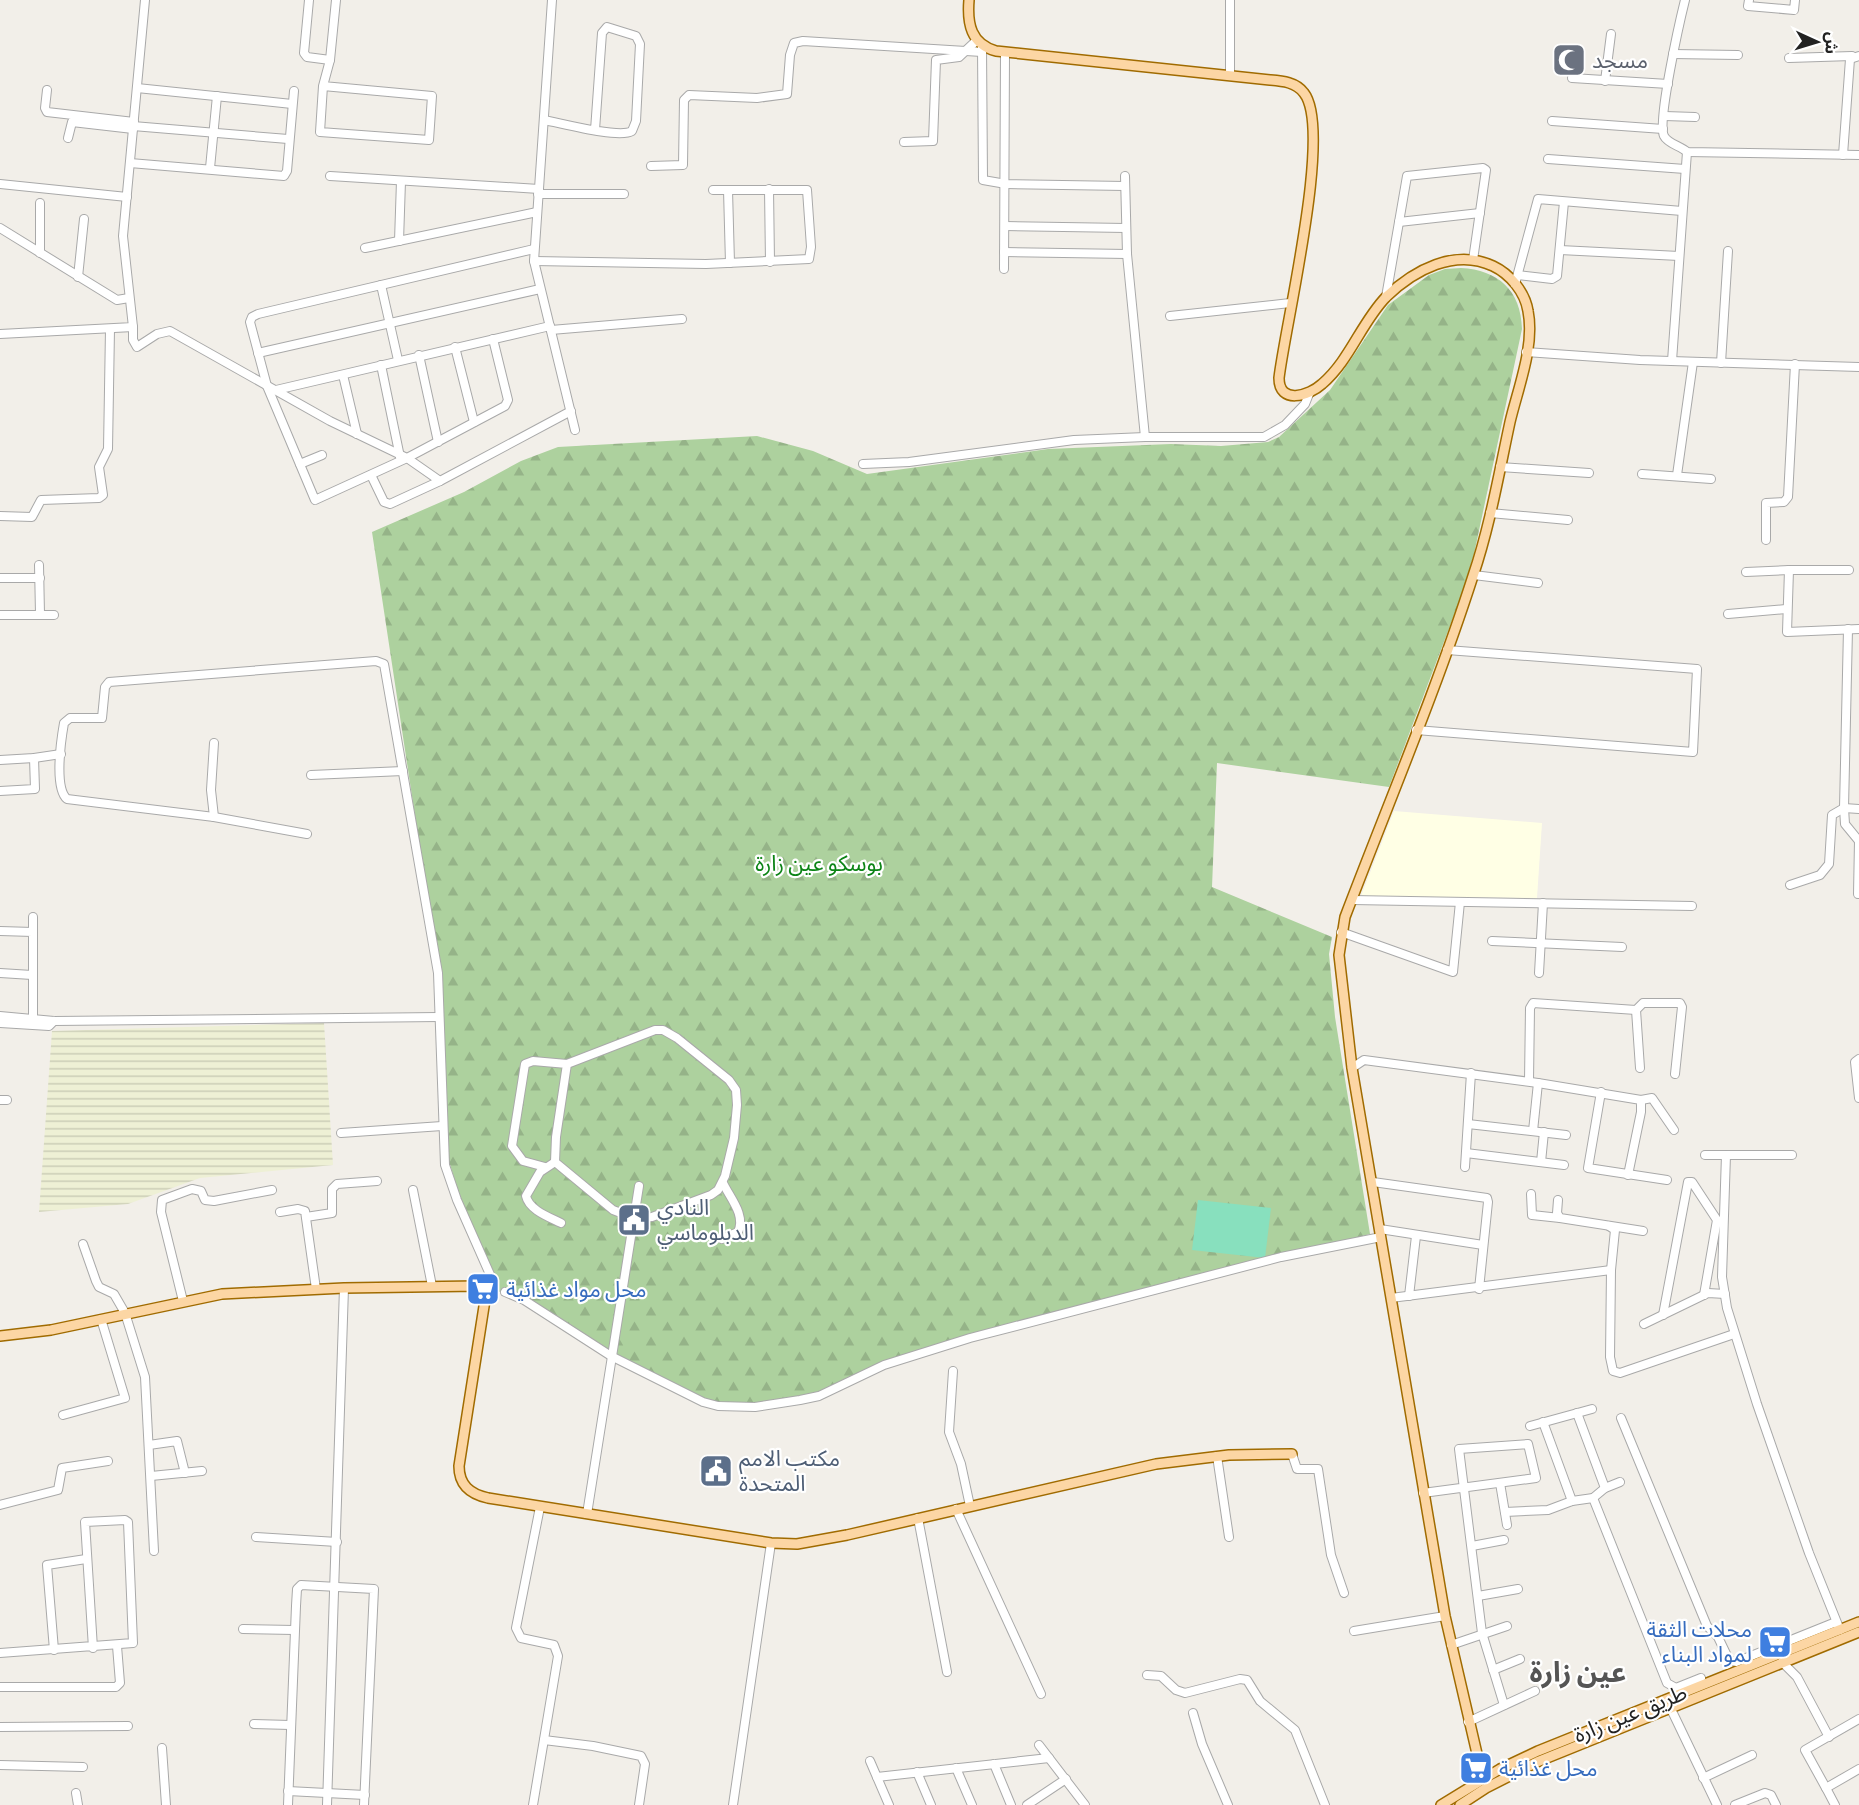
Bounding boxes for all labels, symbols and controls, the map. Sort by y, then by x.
north arrow [1787,12,1847,72]
text: ش [1821,31,1843,55]
mosque icon: مسجد [1551,42,1587,78]
place label: مسجد [1592,46,1648,73]
park label: بوسكو عين زارة [755,849,883,877]
place label: النادي الدبلوماسي [657,1193,754,1249]
public building icon: النادي الدبلوماسي [616,1202,652,1238]
supermarket icon: محل مواد غذائية [465,1271,501,1307]
place label: محل مواد غذائية [506,1275,647,1302]
place label: مكتب الامم المتحدة [739,1444,840,1496]
public building icon: مكتب الامم المتحدة [698,1453,734,1489]
place label: محلات الثقة لمواد البناء [1646,1615,1752,1667]
supermarket icon: محلات الثقة لمواد البناء [1757,1624,1793,1660]
district label: عين زارة [1530,1654,1626,1689]
street label: طريق عين زارة [1569,1678,1691,1748]
supermarket icon: محل غذائية [1458,1750,1494,1786]
place label: محل غذائية [1499,1754,1598,1781]

